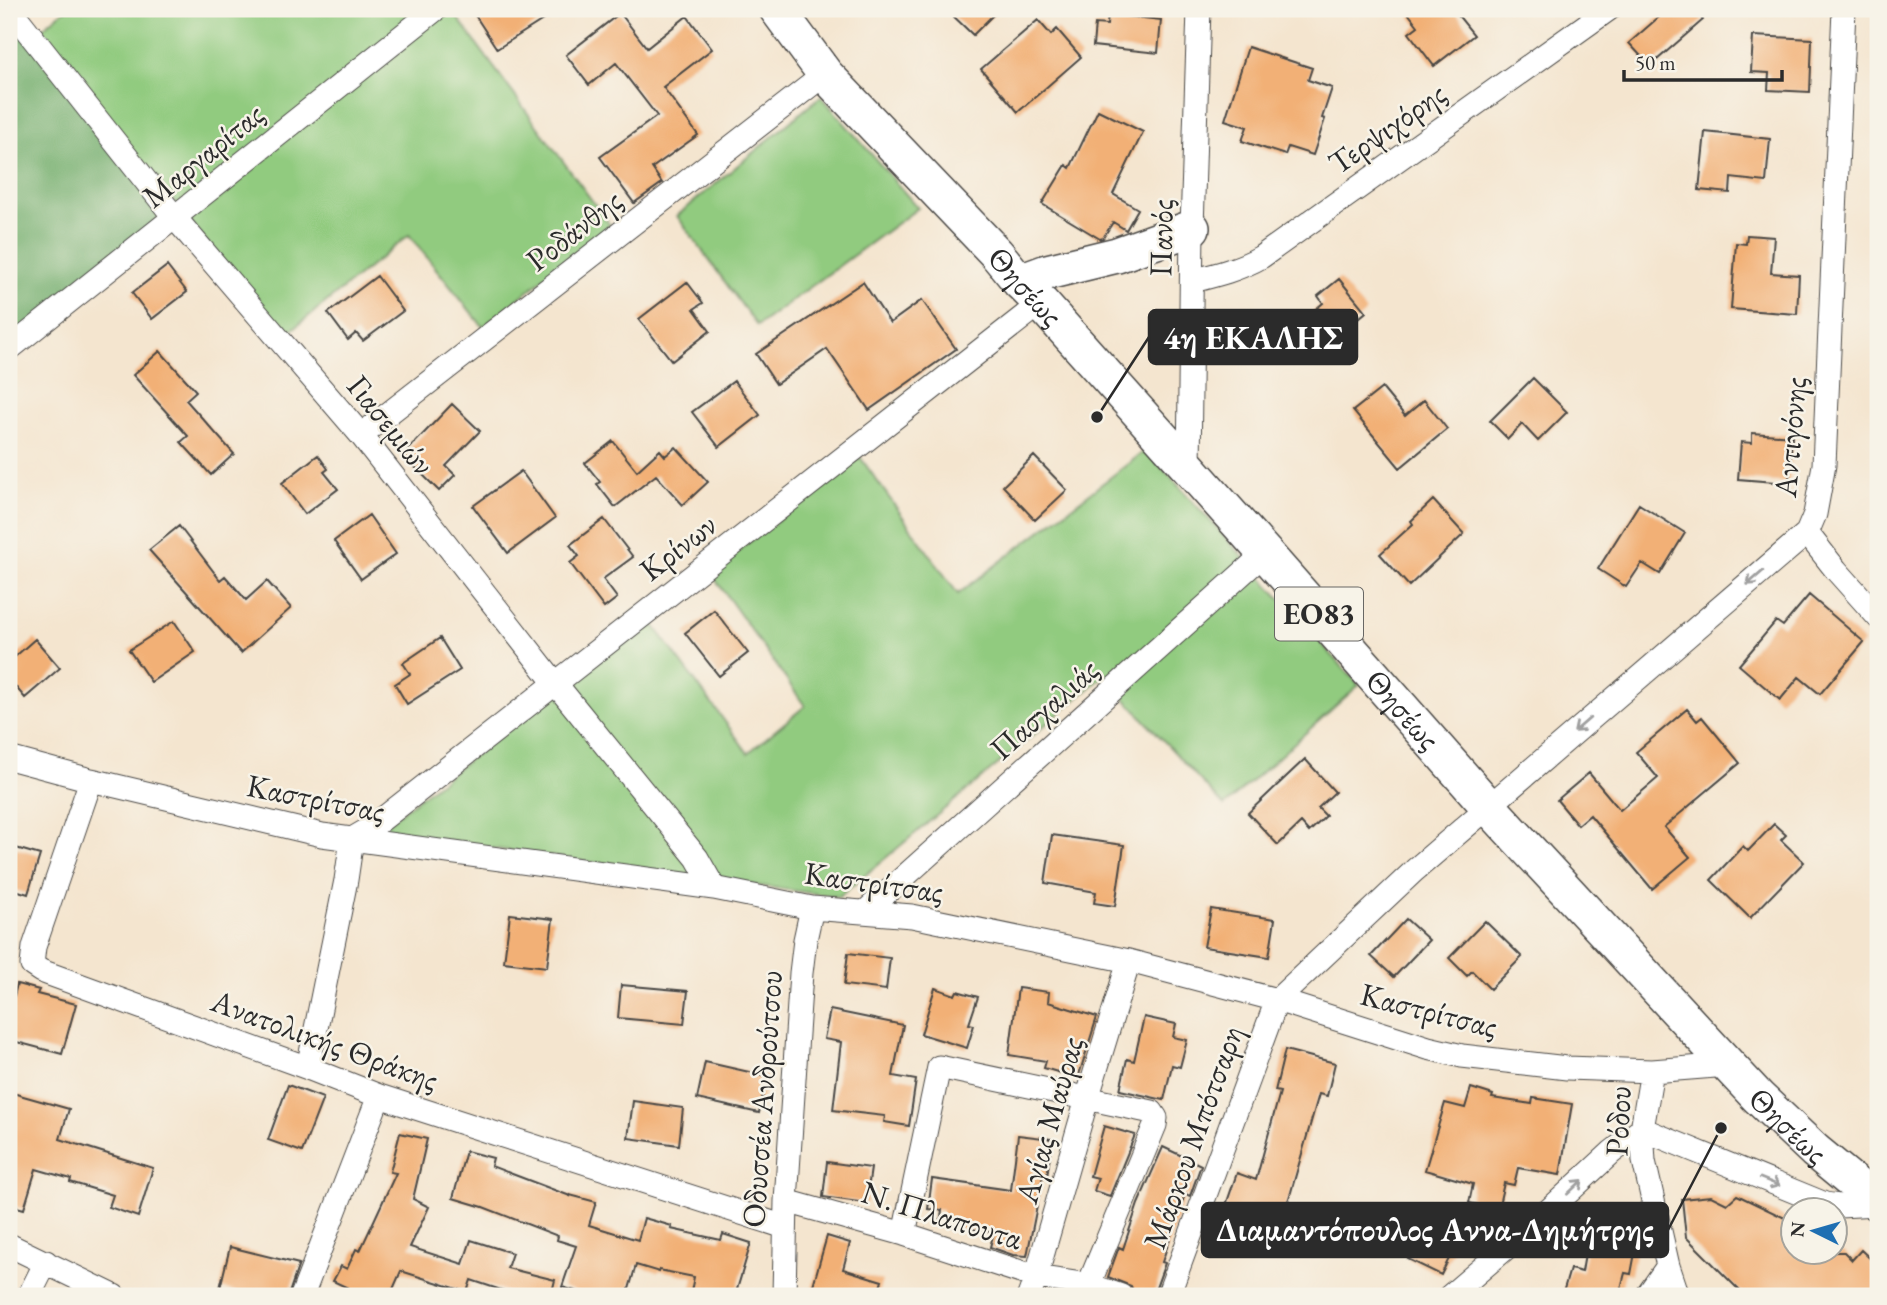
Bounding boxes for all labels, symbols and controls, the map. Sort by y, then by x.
scale bar [1624,38,1782,82]
text: 50 m [1635,49,1676,76]
street label: Τερψιχόρης [1320,72,1454,184]
street label: Μαργαρίτας [133,93,273,217]
street label: Ροδάνθης [517,179,631,281]
street label: Πανός [1139,199,1183,277]
street label: Θησέως [978,238,1073,335]
callout: 4η ΕΚΑΛΗΣ [1149,310,1357,364]
text: 4η ΕΚΑΛΗΣ [1163,316,1343,359]
street label: Γιασεμιών [338,366,444,484]
street label: Αντιγόνης [1764,375,1816,500]
street label: Κρίνων [631,504,725,590]
one-way arrow [1747,570,1765,586]
road number: ΕΟ83 [1275,587,1363,640]
street label: Πασχαλιάς [981,649,1107,769]
street label: Θησέως [1356,660,1450,759]
one-way arrow [1574,717,1592,733]
street label: Καστρίτσας [243,764,389,832]
street label: Καστρίτσας [802,851,946,913]
street label: Οδυσσέα Ανδρούτσου [732,969,792,1229]
street label: Καστρίτσας [1356,973,1502,1047]
street label: Ανατολικής Θράκης [205,979,444,1101]
street label: Μάρκου Μπότσαρη [1133,1020,1253,1254]
street label: Αγίας Μαύρας [1005,1032,1093,1209]
street label: Θησέως [1739,1078,1836,1174]
street label: Ρόδου [1595,1085,1641,1157]
street label: Ν. Πλαπουτα [856,1171,1028,1260]
one-way arrow [1759,1176,1781,1189]
one-way arrow [1566,1178,1583,1195]
north arrow [1778,1196,1848,1266]
callout: Διαμαντόπουλος Αννα-Δημήτρης [1202,1203,1668,1257]
text: Διαμαντόπουλος Αννα-Δημήτρης [1216,1208,1654,1251]
text: N [1784,1220,1811,1238]

